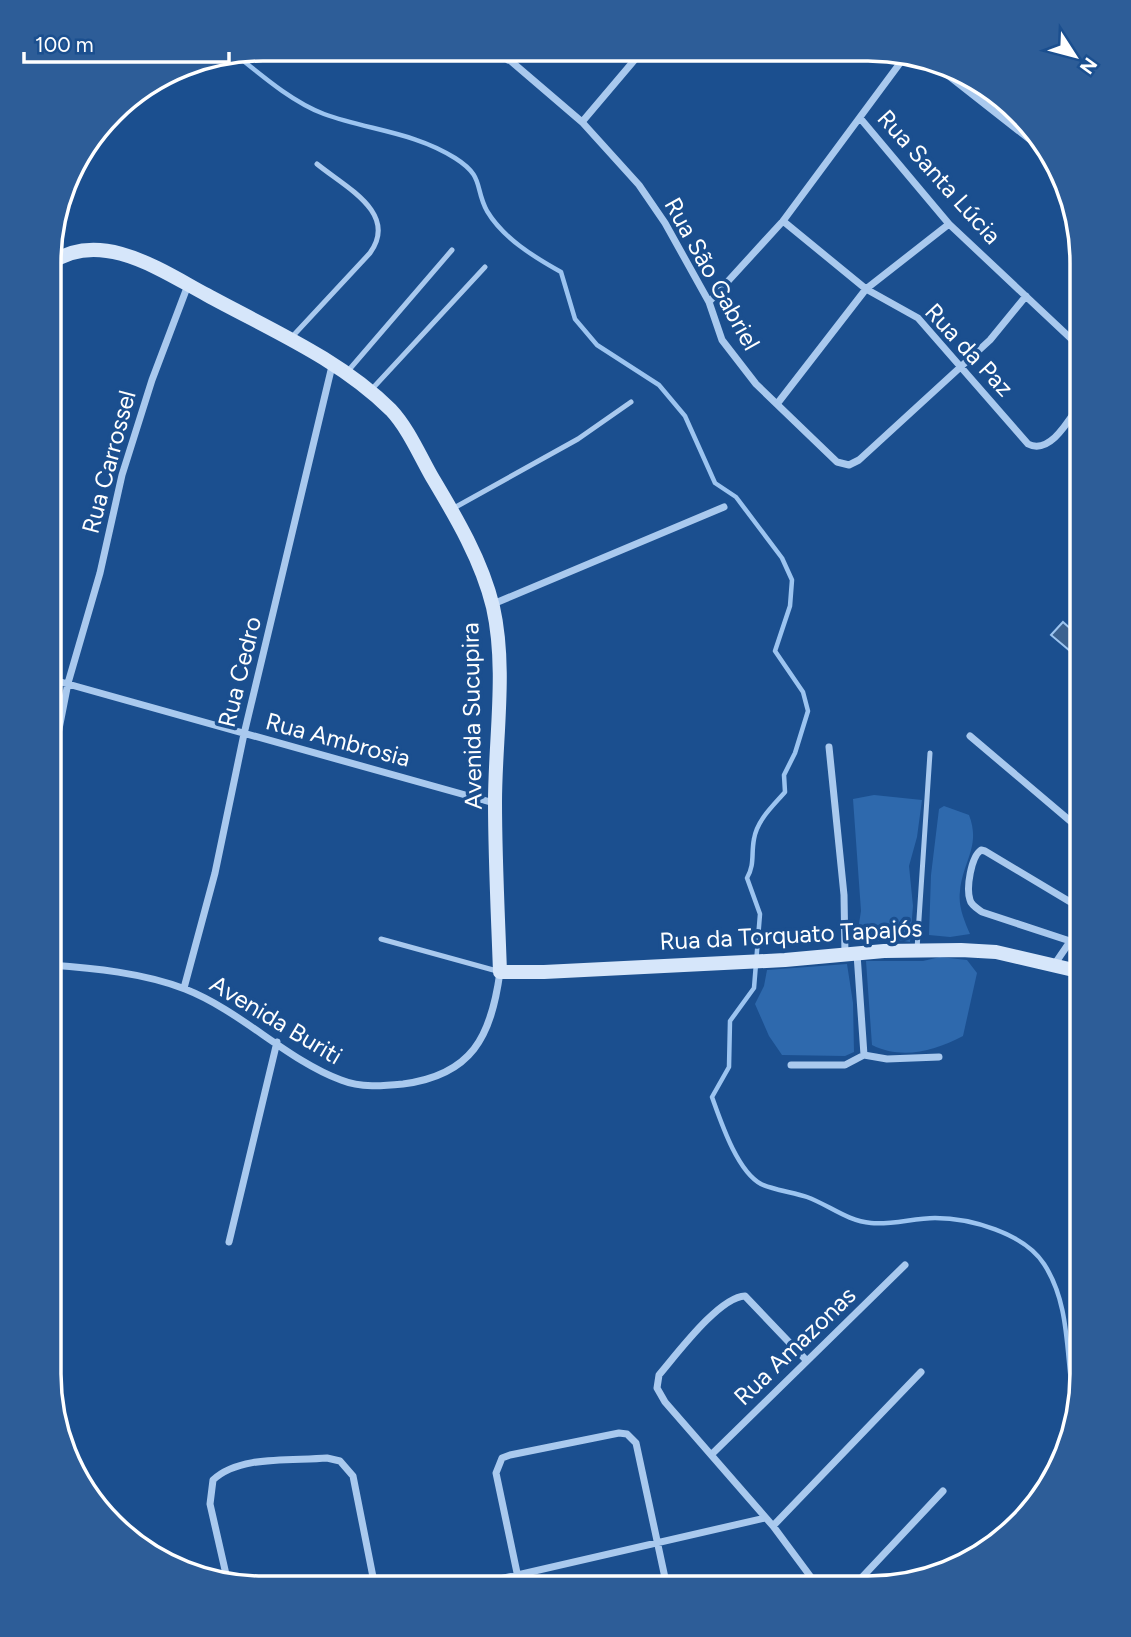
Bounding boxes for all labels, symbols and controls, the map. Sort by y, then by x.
scale bar [24,21,229,65]
north arrow [1040,21,1110,91]
text: 100 m [35,32,94,57]
text: N [1075,53,1102,78]
street label: Rua Santa Lúcia [871,103,1007,250]
street label: Rua São Gabriel [659,192,766,355]
street label: Rua da Paz [919,297,1020,402]
street label: Rua Carrossel [75,387,142,537]
street label: Rua Cedro [212,614,267,730]
street label: Avenida Sucupira [455,622,488,810]
street label: Rua Ambrosia [263,706,414,773]
street label: Rua da Torquato Tapajós [659,913,923,956]
street label: Avenida Buriti [205,969,348,1070]
street label: Rua Amazonas [728,1280,862,1411]

